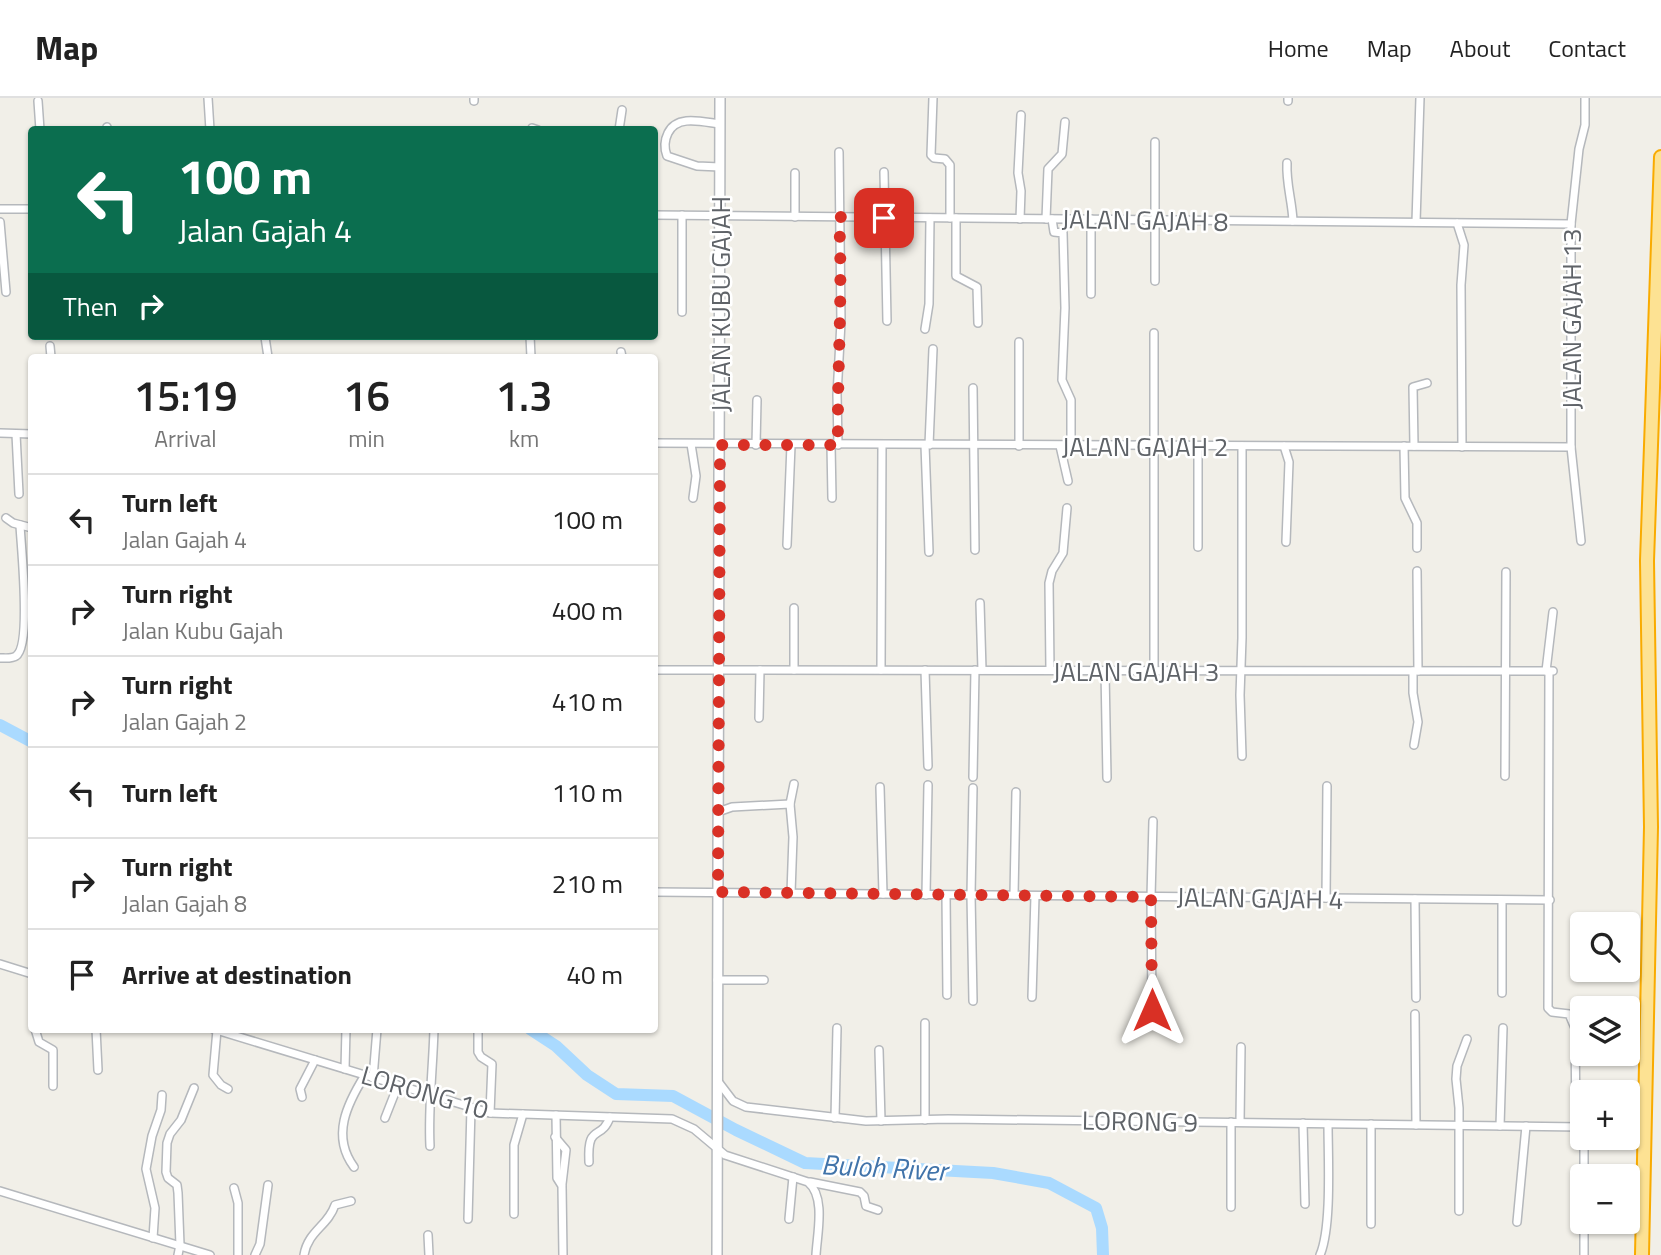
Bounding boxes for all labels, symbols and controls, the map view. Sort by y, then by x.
text: Map [35,23,98,73]
text: Home [1268,30,1329,66]
text: Map [1367,30,1412,66]
text: About [1450,30,1510,66]
text: Contact [1548,30,1626,66]
text: 100 m [178,138,312,213]
icon: left [63,154,154,245]
pin [854,188,914,248]
street label: JALAN KUBU GAJAH [701,196,740,412]
icon: arrive [865,199,903,237]
street label: JALAN GAJAH 8 [1061,199,1229,241]
text: Jalan Gajah 4 [178,206,352,254]
street label: JALAN GAJAH 13 [1552,228,1591,410]
text: Then [63,287,118,326]
icon: right [132,287,170,325]
text: 15:19 [133,363,238,427]
text: 16 [343,363,390,427]
text: 1.3 [495,363,553,427]
text: Arrival [154,421,217,456]
text: min [348,421,385,456]
text: km [509,421,539,456]
street label: JALAN GAJAH 2 [1062,427,1228,466]
text: Turn left [122,483,217,522]
text: 100 m [552,500,623,539]
icon: left [63,501,101,539]
text: Jalan Gajah 4 [122,522,247,557]
text: Turn right [122,574,233,613]
text: 400 m [552,591,623,630]
icon: right [63,592,101,630]
text: Jalan Kubu Gajah [122,613,283,648]
street label: JALAN GAJAH 3 [1053,652,1219,691]
text: Turn right [122,665,233,704]
text: 410 m [552,682,623,721]
icon: right [63,683,101,721]
text: Jalan Gajah 2 [122,704,247,739]
text: Turn left [122,773,217,812]
text: 110 m [552,773,623,812]
icon: left [63,774,101,812]
text: Turn right [122,847,233,886]
text: 210 m [552,864,623,903]
icon: right [63,865,101,903]
street label: JALAN GAJAH 4 [1176,877,1344,919]
text: Jalan Gajah 8 [122,886,247,921]
map controls [1570,912,1640,1234]
button: search [1570,912,1640,982]
text: Arrive at destination [122,955,352,994]
text: 40 m [566,955,623,994]
icon: arrive [63,956,101,994]
position arrow [1115,973,1189,1047]
button: layers [1570,996,1640,1066]
street label: LORONG 10 [357,1055,493,1129]
button: + [1570,1080,1640,1150]
street label: LORONG 9 [1082,1100,1198,1142]
water label: Buloh River [820,1142,951,1192]
button: − [1570,1164,1640,1234]

